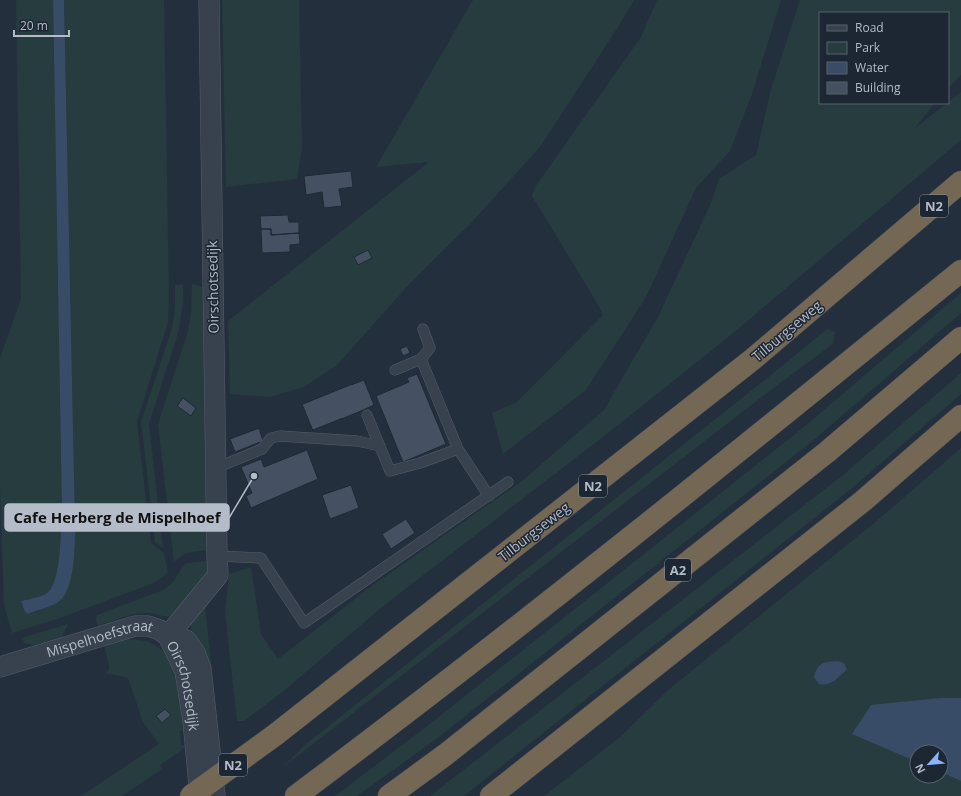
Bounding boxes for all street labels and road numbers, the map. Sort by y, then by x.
road number: N2 [920,195,948,217]
street label: Oirschotsedijk [202,240,223,334]
street label: Tilburgseweg [748,295,826,366]
road number: N2 [579,475,607,497]
street label: Tilburgseweg [494,497,574,566]
road number: A2 [665,559,691,581]
street label: Mispelhoefstraat [44,616,156,661]
street label: Oirschotsedijk [163,637,204,732]
road number: N2 [219,754,247,776]

